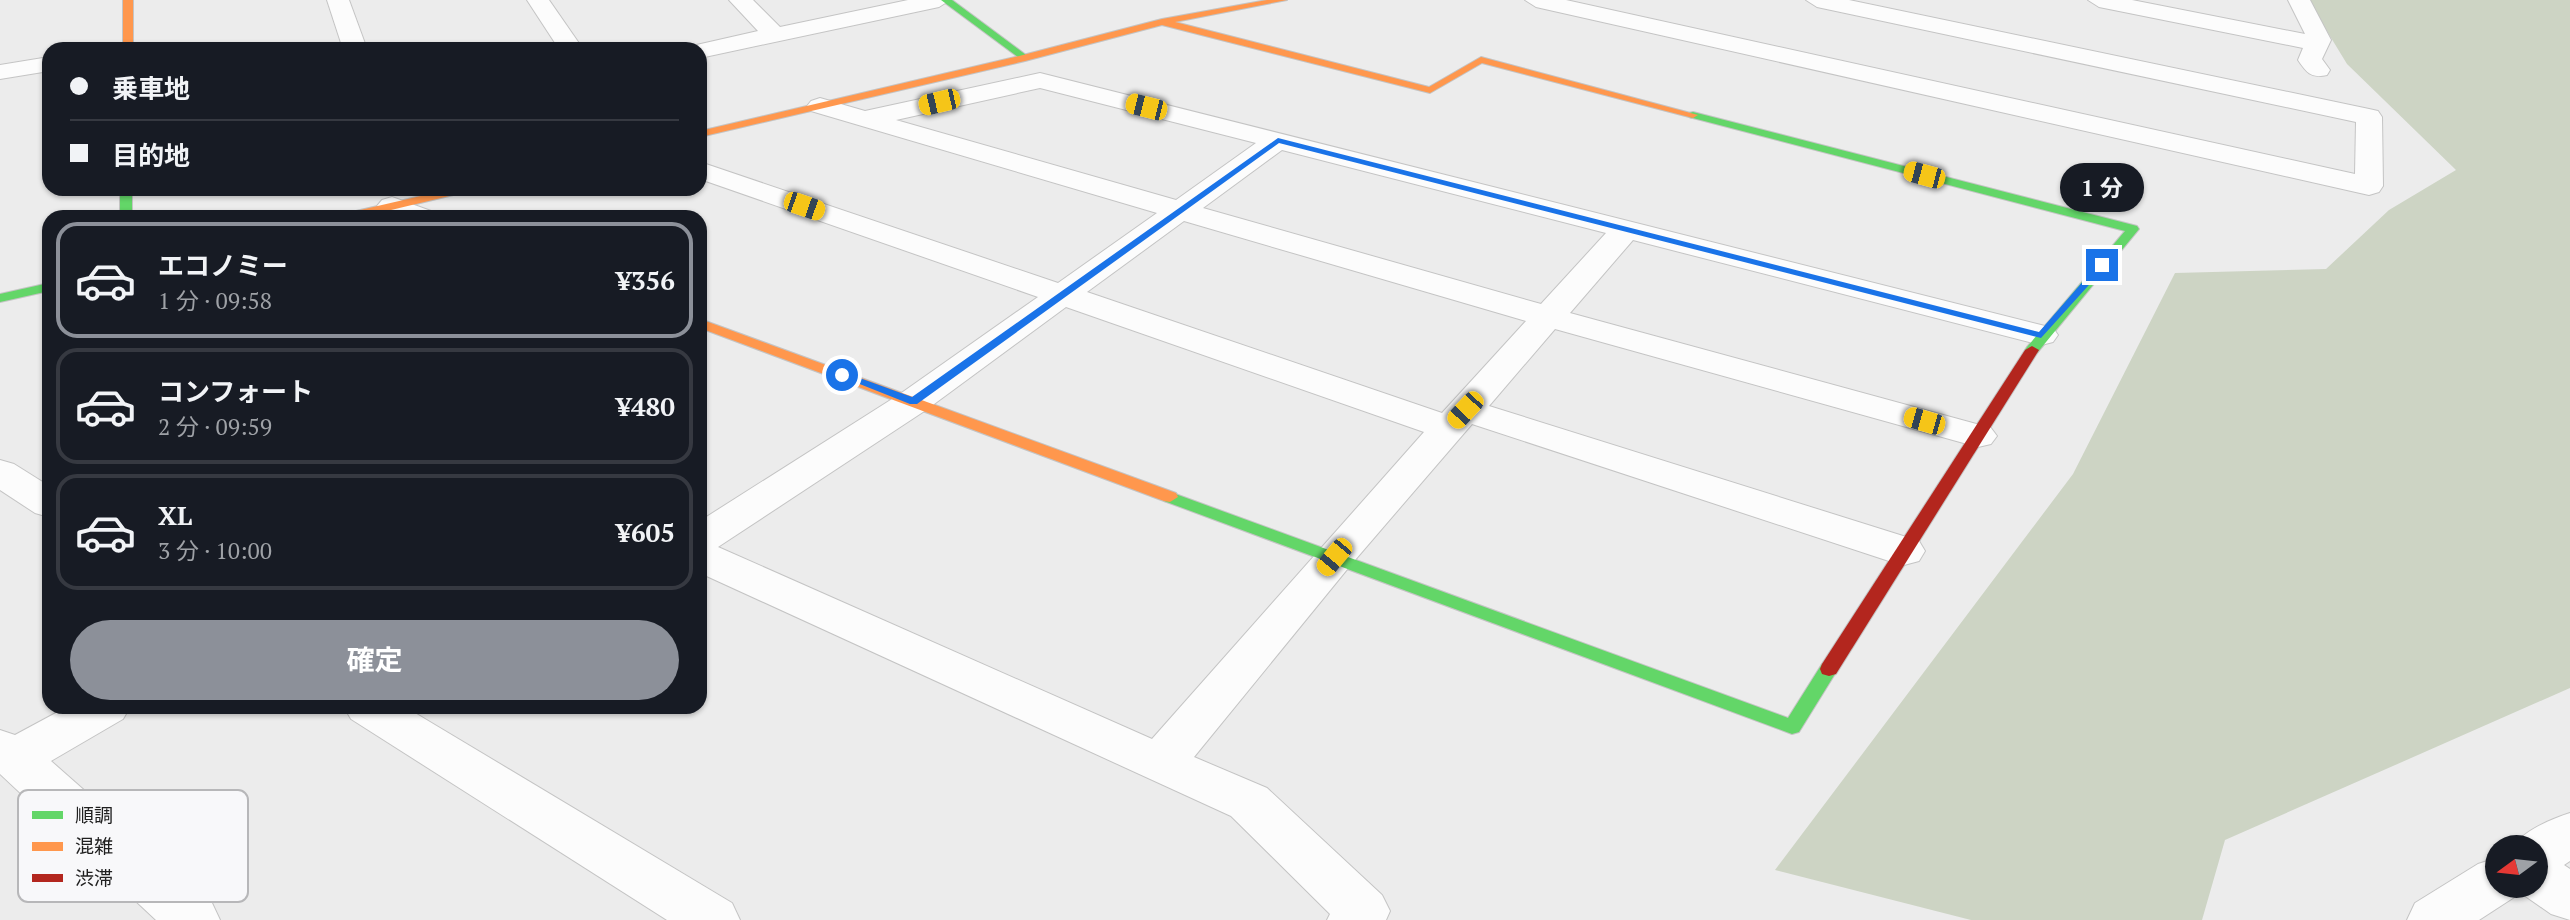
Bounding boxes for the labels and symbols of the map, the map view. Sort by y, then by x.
car [917,87,962,117]
car [1124,92,1169,122]
car [1901,159,1948,191]
callout: 1 分 [2060,163,2144,212]
car [781,189,828,223]
route end [2086,249,2118,281]
route start [826,359,858,391]
car [1443,387,1488,433]
car [1901,405,1948,437]
car [1313,534,1356,580]
legend [18,790,248,902]
text: 順調 [75,802,113,827]
text: 混雑 [75,833,113,858]
north arrow [2485,835,2548,898]
text: 渋滞 [75,865,113,890]

